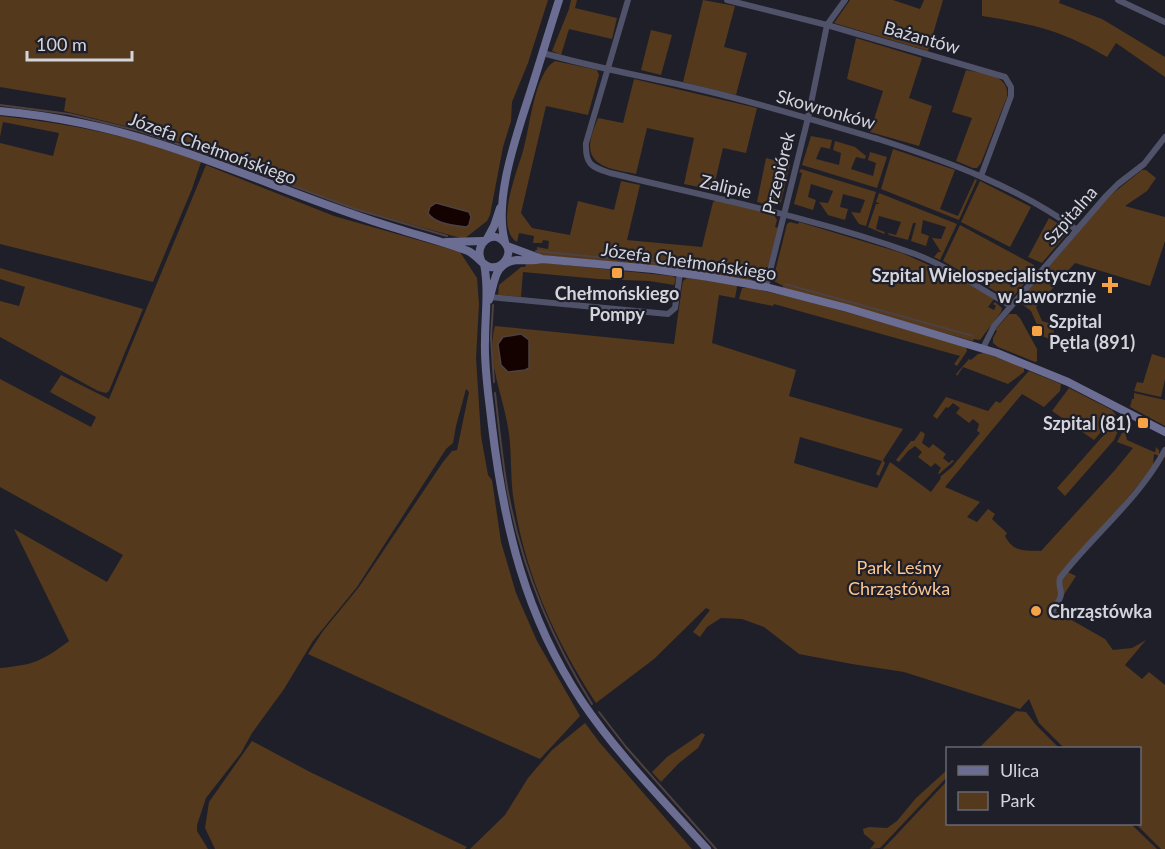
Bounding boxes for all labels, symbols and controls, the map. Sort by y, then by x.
street label: Bażantów [881,16,963,58]
scale bar [27,24,132,62]
text: 100 m [36,33,87,55]
street label: Skowronków [774,84,878,134]
street label: Józefa Chełmońskiego [126,107,300,189]
street label: Przepiórek [757,129,799,216]
street label: Zalipie [698,169,754,203]
street label: Szpitalna [1039,181,1101,249]
street label: Józefa Chełmońskiego [600,238,778,284]
place label: Szpital Wielospecjalistyczny w Jaworznie [872,264,1097,307]
marker: Chełmońskiego Pompy [610,266,624,280]
marker: Szpital Wielospecjalistyczny w Jaworznie [1101,276,1119,294]
place label: Chełmońskiego Pompy [555,282,679,325]
place label: Szpital Pętla (891) [1049,310,1135,353]
marker: Szpital Pętla (891) [1030,324,1044,338]
place label: Szpital (81) [1043,412,1131,434]
marker: Szpital (81) [1136,416,1150,430]
park label: Park Leśny Chrząstówka [848,556,950,599]
place label: Chrząstówka [1048,600,1152,622]
marker: Chrząstówka [1029,604,1043,618]
legend [946,747,1141,825]
text: Ulica [1000,759,1039,781]
text: Park [1000,789,1036,811]

